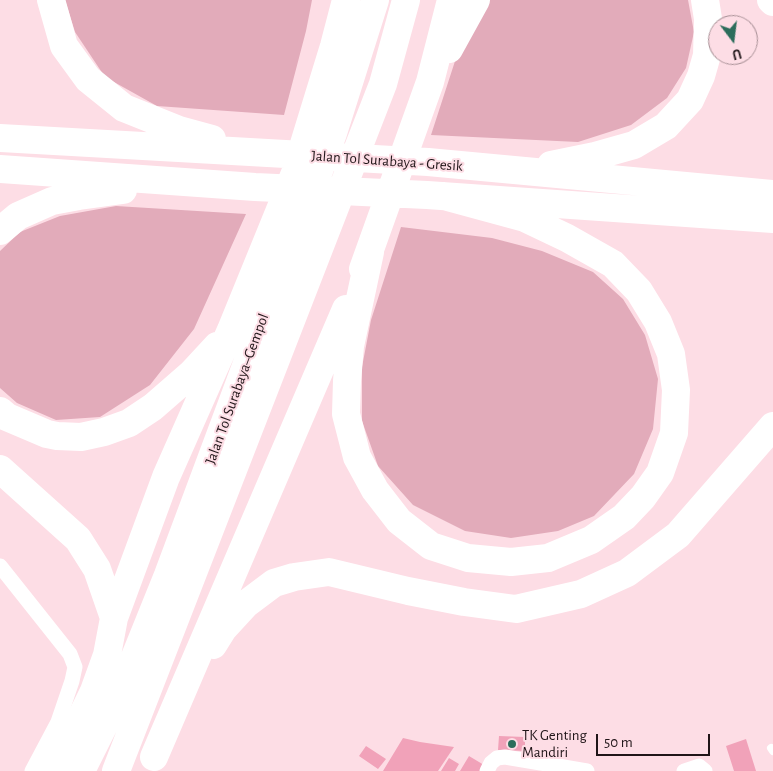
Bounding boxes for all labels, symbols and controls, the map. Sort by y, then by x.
north arrow [708,15,758,65]
text: U [730,46,743,61]
street label: Jalan Tol Surabaya - Gresik [311,147,463,175]
street label: Jalan Tol Surabaya–Gempol [201,311,273,467]
scale bar [598,724,712,756]
place label: TK Genting Mandiri [522,726,587,761]
text: 50 m [604,735,633,750]
marker: TK Genting Mandiri [506,738,518,750]

